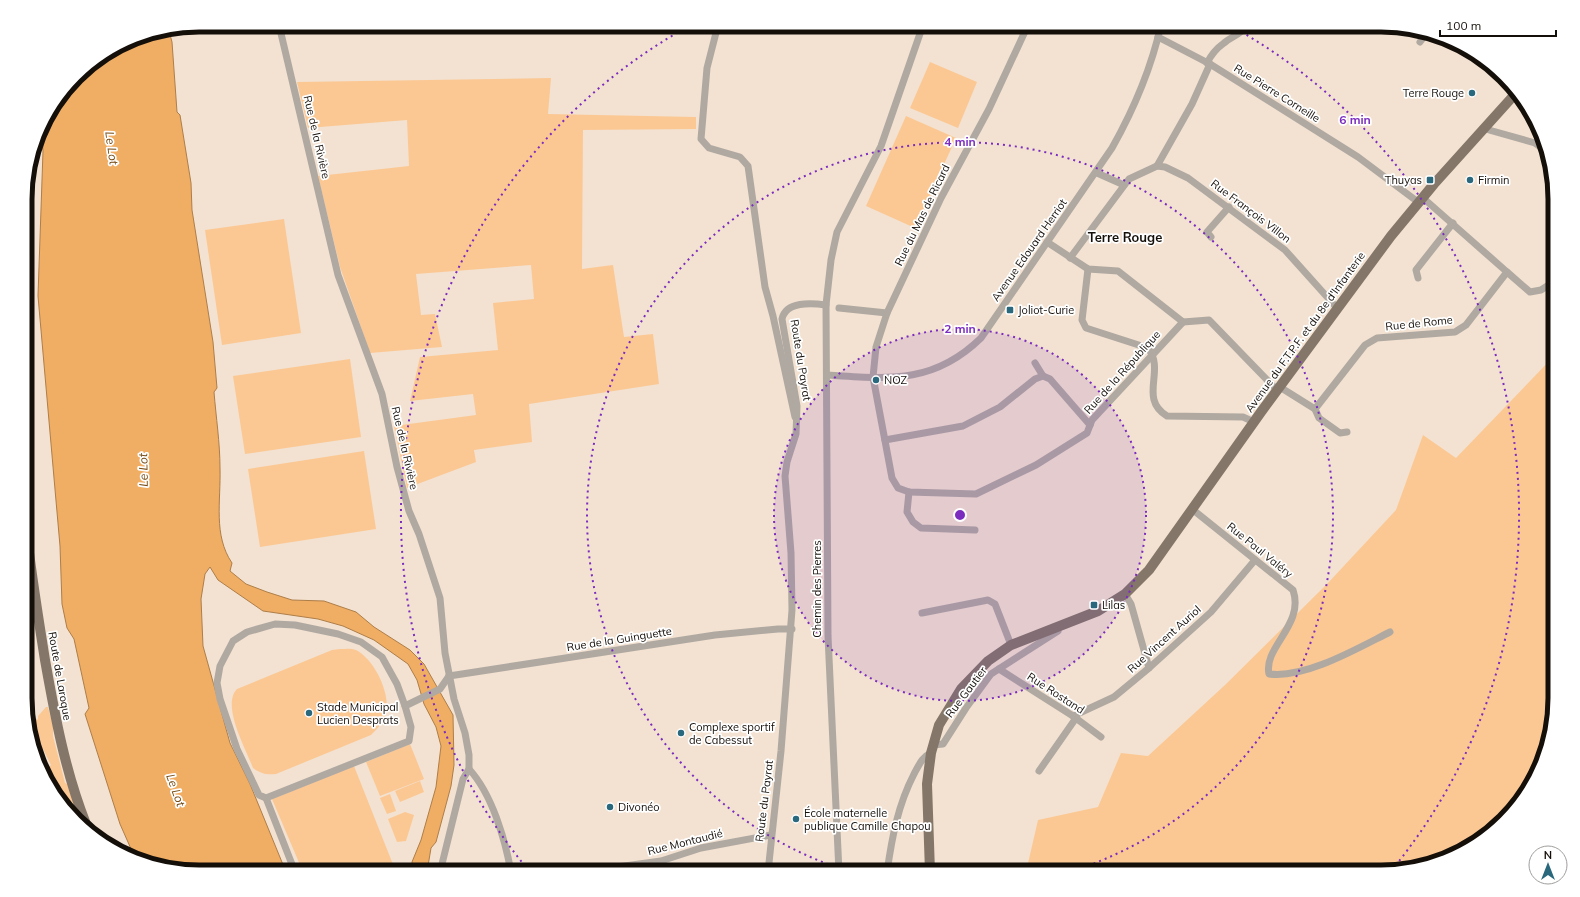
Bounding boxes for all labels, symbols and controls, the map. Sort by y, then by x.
scale bar [1440,12,1556,38]
text: 100 m [1446,18,1481,33]
street label: Rue Pierre Corneille [1231,61,1323,125]
place label: Terre Rouge [1403,86,1464,100]
marker: Terre Rouge [1467,88,1477,98]
street label: Rue de la Rivière [301,94,333,180]
text: 6 min [1339,112,1371,127]
water label: Le Lot [102,130,122,166]
text: 4 min [944,134,976,149]
street label: Rue du Mas de Ricard [891,162,953,268]
place label: Thuyas [1385,173,1422,187]
place label: Firmin [1478,173,1510,187]
marker: Thuyas [1425,175,1435,185]
marker: Firmin [1465,175,1475,185]
street label: Rue François Villon [1208,176,1294,246]
street label: Avenue Edouard Herriot [988,196,1070,304]
district label: Terre Rouge [1088,229,1162,245]
street label: Avenue du F.T.P.F. et du 8e d'Infanterie [1242,249,1368,415]
place label: Joliot-Curie [1018,303,1074,317]
marker: Joliot-Curie [1005,305,1015,315]
street label: Rue de Rome [1385,313,1453,333]
street label: Route du Payrat [788,318,814,402]
text: 2 min [944,321,976,336]
street label: Rue de la République [1081,327,1163,417]
place label: NOZ [884,373,908,387]
marker: NOZ [871,375,881,385]
street label: Rue de la Rivière [389,405,421,491]
water label: Le Lot [135,452,151,487]
centre of rings [953,508,967,522]
street label: Rue Paul Valéry [1224,519,1296,581]
street label: Chemin des Pierres [810,540,824,638]
place label: Lilas [1102,598,1125,612]
marker: Lilas [1089,600,1099,610]
street label: Rue Vincent Auriol [1124,602,1204,676]
street label: Rue de la Guinguette [565,624,673,654]
street label: Route de Laroque [45,630,75,722]
street label: Rue Gautier [942,664,990,720]
street label: Rue Rostand [1025,669,1087,717]
place label: Stade Municipal Lucien Desprats [317,700,399,727]
marker: Stade Municipal Lucien Desprats [304,708,314,718]
place label: Complexe sportif de Cabessut [689,720,775,747]
marker: Complexe sportif de Cabessut [676,728,686,738]
street label: Route du Payrat [752,759,776,843]
water label: Le Lot [163,772,189,809]
place label: Divonéo [618,800,660,814]
marker: Divonéo [605,802,615,812]
place label: École maternelle publique Camille Chapou [804,806,931,833]
marker: École maternelle publique Camille Chapou [791,814,801,824]
street label: Rue Montaudié [646,826,724,858]
north arrow [1528,845,1568,885]
text: N [1544,848,1552,862]

